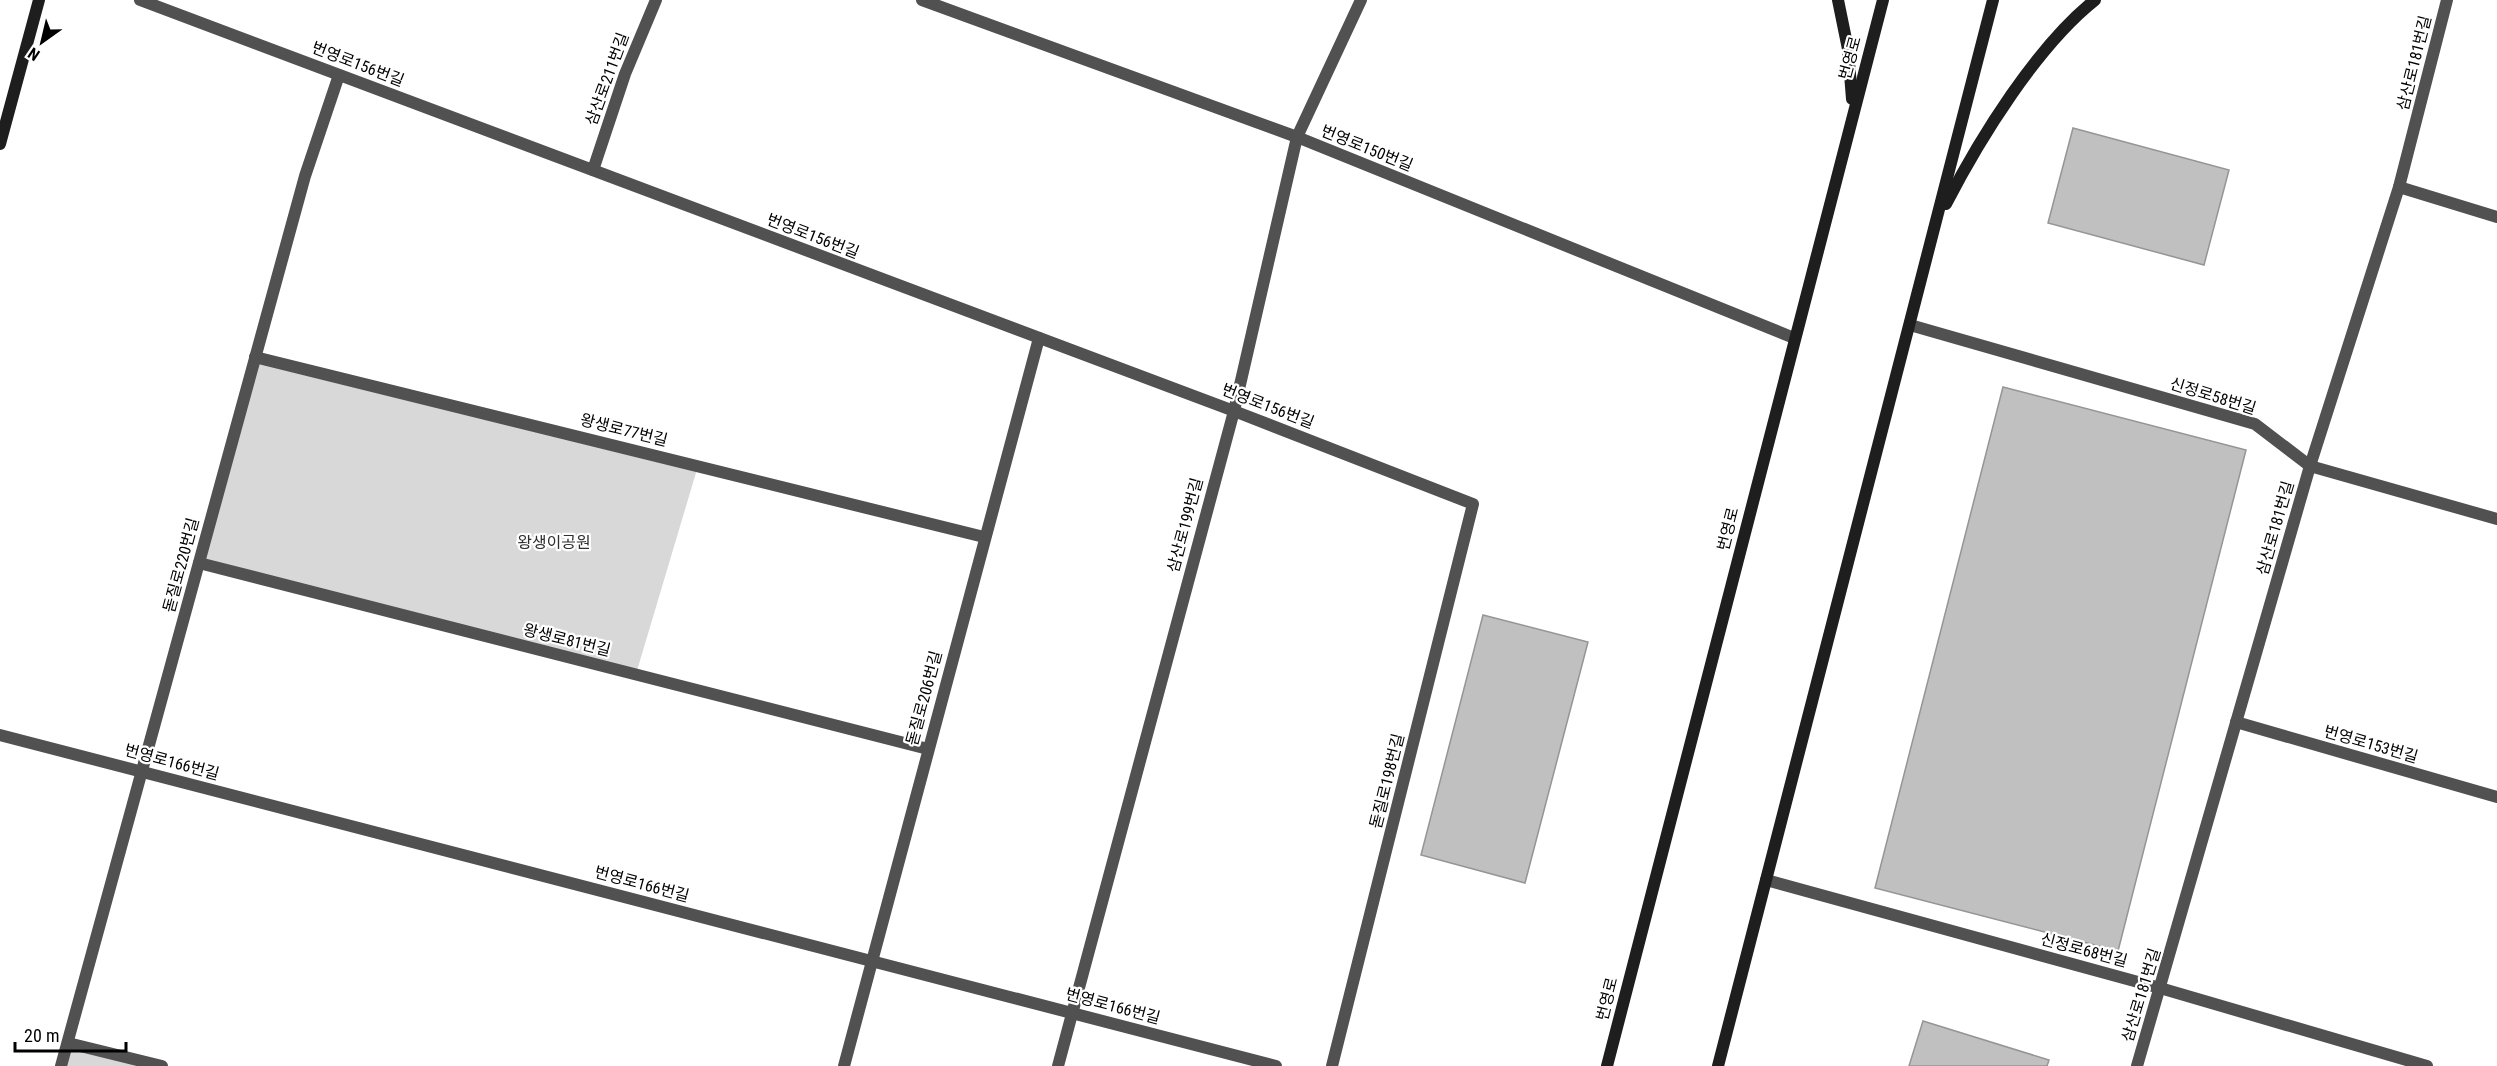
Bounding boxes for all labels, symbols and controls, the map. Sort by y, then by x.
north arrow [12,12,72,72]
street label: 삼산로181번길 [2393,13,2435,113]
street label: 삼산로211번길 [581,30,633,128]
street label: 번영로 [1835,34,1865,82]
street label: 번영로156번길 [309,38,407,90]
text: N [25,43,43,65]
street label: 번영로150번길 [1318,121,1416,175]
street label: 번영로156번길 [764,210,862,262]
street label: 신정로58번길 [2167,374,2259,418]
street label: 번영로156번길 [1219,380,1317,432]
street label: 왕생로77번길 [578,410,670,450]
street label: 삼산로199번길 [1163,476,1207,574]
street label: 삼산로181번길 [2252,479,2298,577]
street label: 번영로 [1713,505,1743,553]
street label: 돋질로220번길 [159,516,203,614]
park label: 왕생이공원 [517,533,591,552]
street label: 왕생로81번길 [521,620,613,660]
street label: 돋질로206번길 [902,649,946,747]
street label: 번영로153번길 [2322,721,2420,767]
street label: 돋질로198번길 [1366,731,1408,831]
street label: 번영로166번길 [123,740,221,784]
street label: 번영로166번길 [593,862,691,906]
street label: 신정로68번길 [2038,929,2130,971]
street label: 삼산로181번길 [2118,946,2164,1044]
street label: 번영로 [1592,975,1622,1023]
street label: 번영로166번길 [1064,984,1162,1028]
scale bar [15,1015,126,1053]
text: 20 m [24,1025,59,1046]

